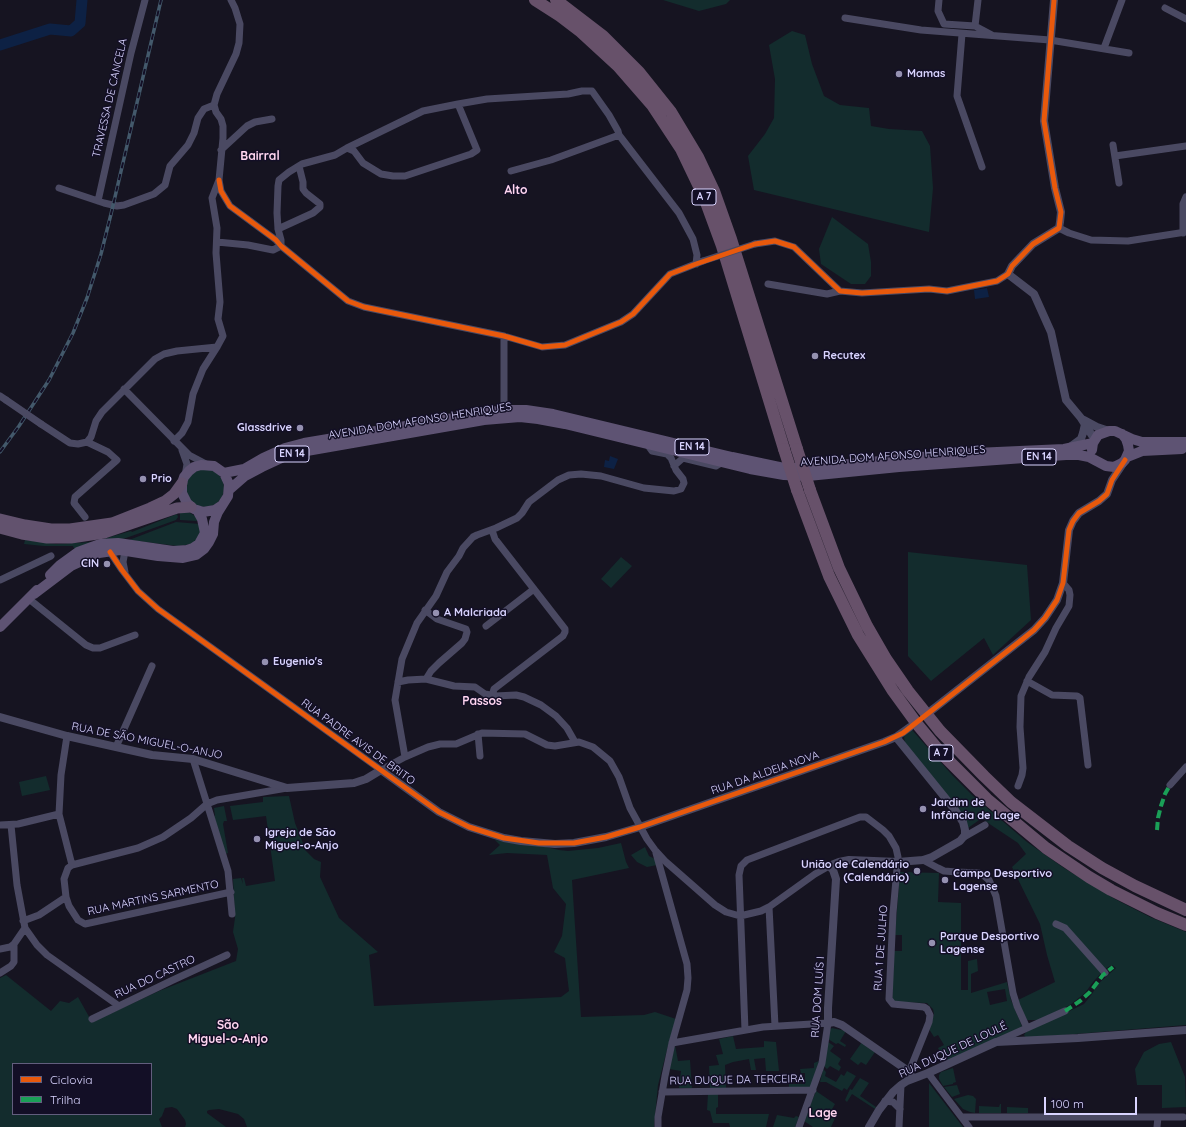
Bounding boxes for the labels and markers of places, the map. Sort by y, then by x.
place label: Mamas [907,67,945,81]
marker: Mamas [894,69,904,79]
place label: Recutex [823,349,865,363]
marker: Recutex [810,351,820,361]
place label: Glassdrive [237,421,292,435]
marker: Glassdrive [295,423,305,433]
place label: Prio [151,472,172,486]
marker: Prio [138,474,148,484]
place label: CIN [81,557,99,571]
marker: CIN [102,559,112,569]
place label: A Malcriada [444,606,507,620]
marker: A Malcriada [431,608,441,618]
place label: Eugenio's [273,655,322,669]
marker: Eugenio's [260,657,270,667]
place label: Jardim de Infância de Lage [931,796,1020,822]
marker: Jardim de Infância de Lage [918,804,928,814]
place label: Igreja de São Miguel-o-Anjo [265,826,339,852]
marker: Igreja de São Miguel-o-Anjo [252,834,262,844]
place label: União de Calendário (Calendário) [801,858,909,884]
marker: União de Calendário (Calendário) [912,866,922,876]
place label: Campo Desportivo Lagense [953,867,1052,893]
marker: Campo Desportivo Lagense [940,875,950,885]
place label: Parque Desportivo Lagense [940,930,1039,956]
marker: Parque Desportivo Lagense [927,938,937,948]

